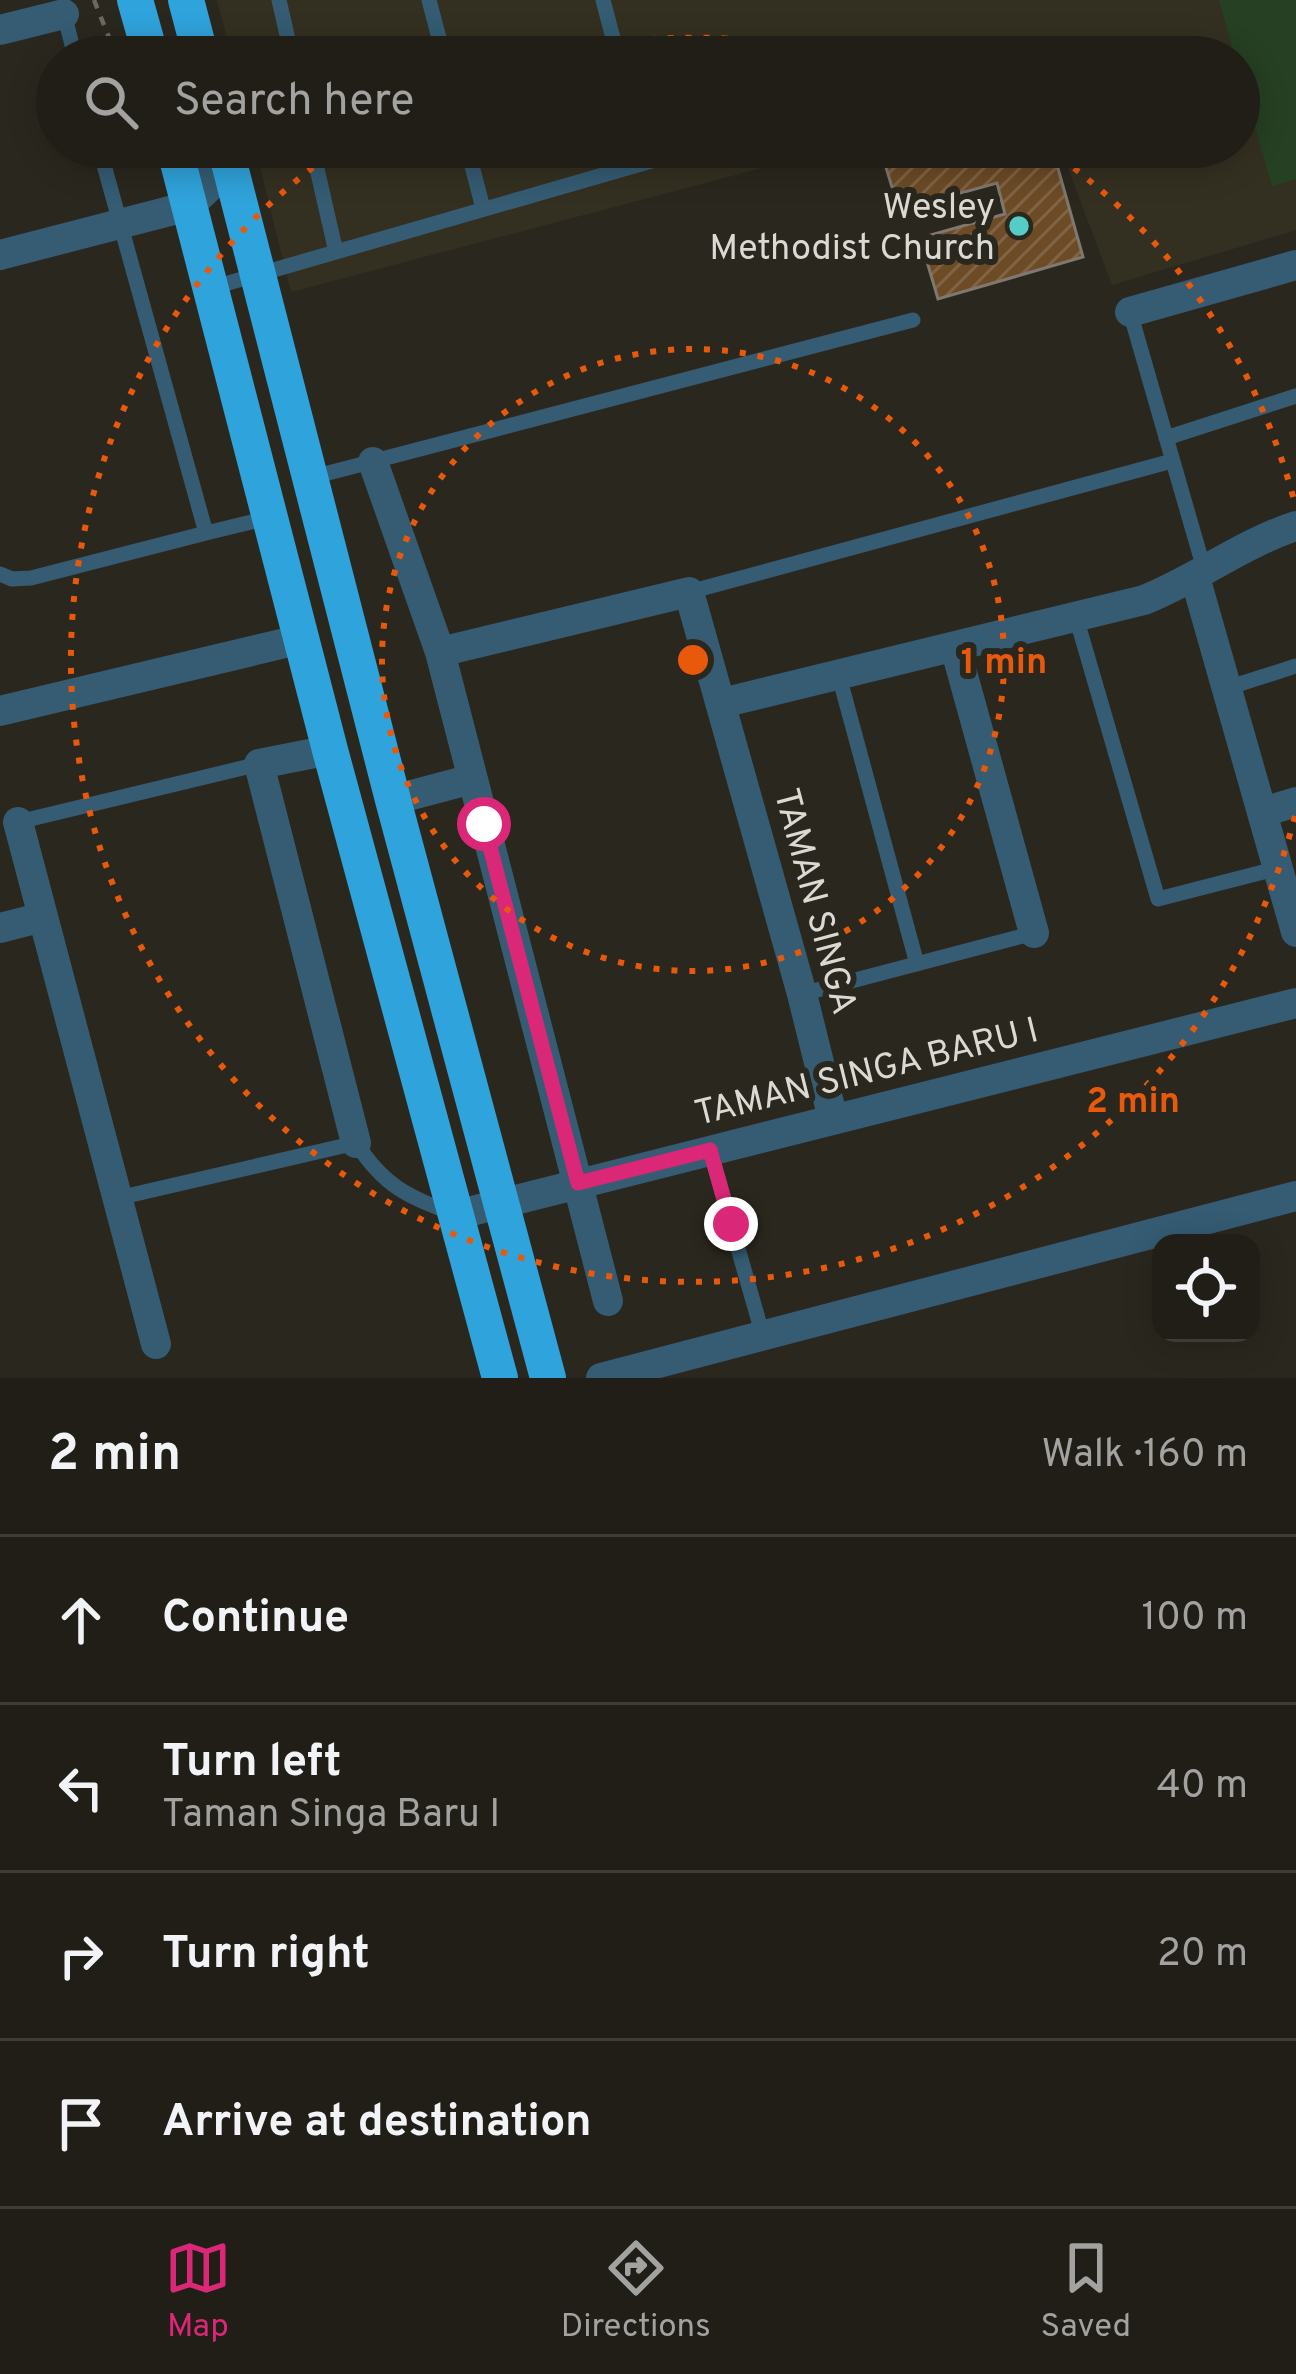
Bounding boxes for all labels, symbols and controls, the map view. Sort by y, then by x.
search box [36,36,1260,168]
icon: search [78,69,144,135]
text: Search here [174,74,414,131]
place label: Wesley Methodist Church [709,186,995,273]
marker: Wesley Methodist Church [1006,213,1032,239]
centre of rings [672,639,714,681]
text: 1 min [961,641,1047,687]
street label: TAMAN SINGA [761,784,865,1020]
route start [457,797,511,851]
street label: TAMAN SINGA BARU I [690,1009,1043,1139]
text: 2 min [1086,1080,1180,1126]
route end [704,1197,758,1251]
map controls [1152,1234,1260,1342]
button: locate [1152,1234,1260,1342]
text: 2 min [48,1424,181,1489]
text: Walk · 160 m [1041,1432,1248,1481]
icon: ahead [48,1587,114,1653]
text: Continue [162,1591,349,1648]
text: 100 m [1141,1595,1248,1644]
text: Turn left [162,1735,341,1792]
icon: left [48,1755,114,1821]
text: 40 m [1157,1763,1248,1812]
text: Taman Singa Baru I [162,1792,500,1841]
icon: right [48,1923,114,1989]
text: Turn right [162,1927,370,1984]
text: 20 m [1157,1931,1248,1980]
icon: arrive [48,2091,114,2157]
text: Arrive at destination [162,2095,592,2152]
tab: Map [165,2235,231,2349]
tab: Directions [561,2235,711,2349]
tab: Saved [1040,2235,1131,2349]

